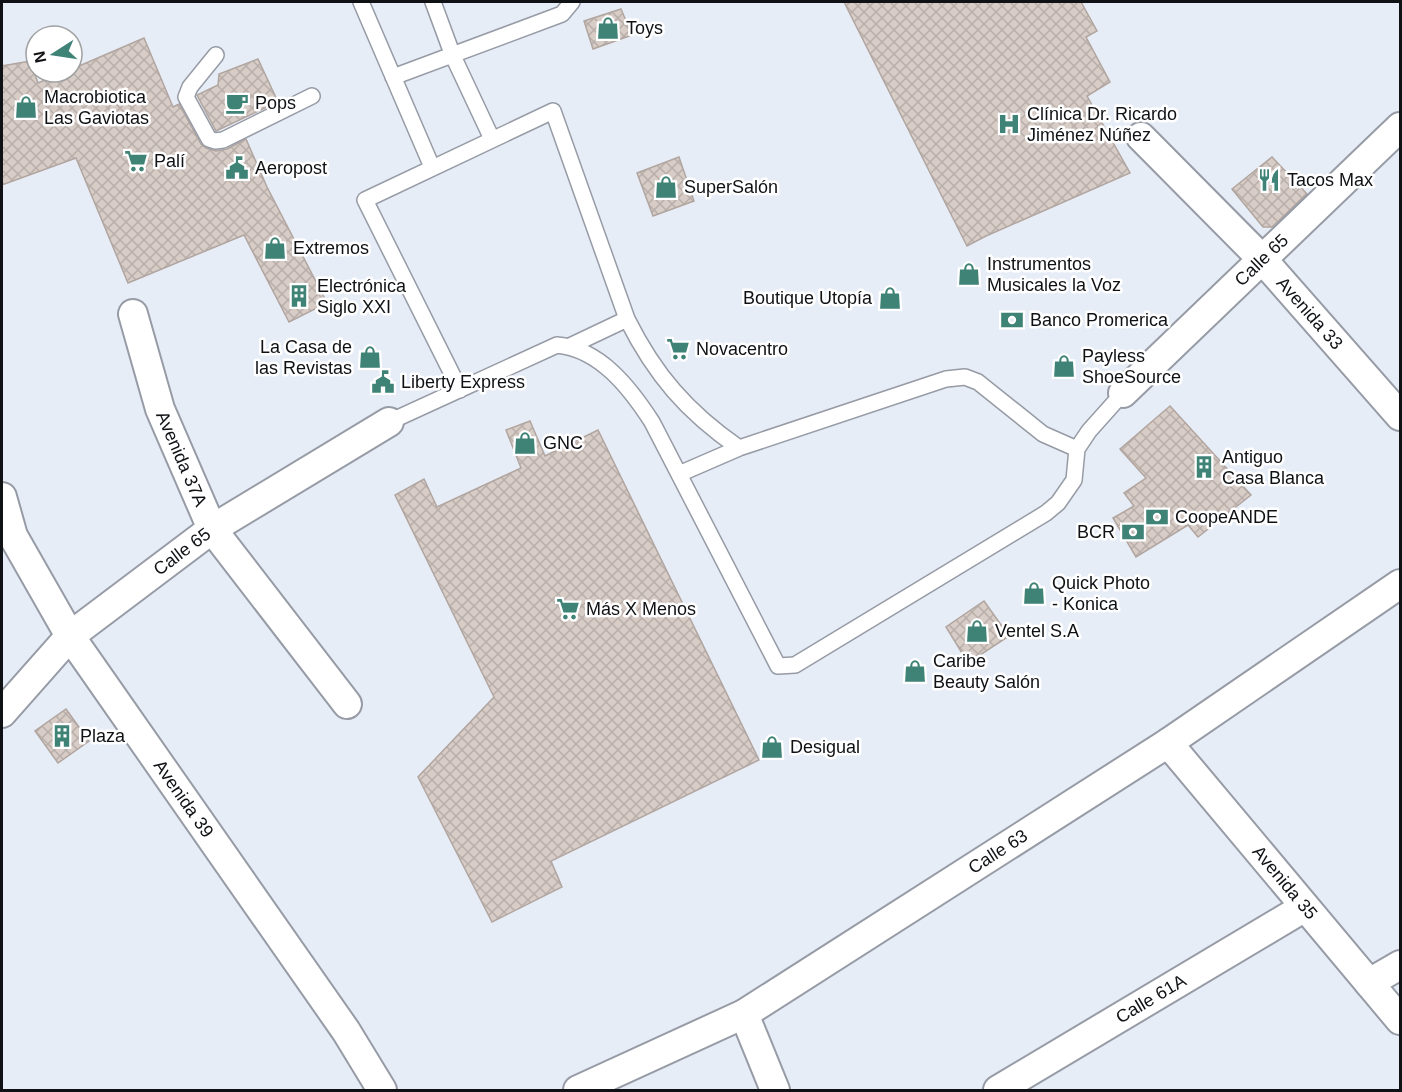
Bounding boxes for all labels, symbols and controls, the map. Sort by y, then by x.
shop icon: Toys [595,15,621,41]
place label: Toys [626,18,663,38]
north arrow [24,24,84,84]
text: N [30,50,49,64]
place label: Macrobiotica Las Gaviotas [44,87,149,128]
cafe icon: Pops [224,90,250,116]
place label: Pops [255,93,296,113]
shop icon: Macrobiotica Las Gaviotas [13,94,39,120]
place label: Clínica Dr. Ricardo Jiménez Núñez [1027,104,1177,145]
hospital icon: Clínica Dr. Ricardo Jiménez Núñez [996,111,1022,137]
supermarket icon: Palí [123,148,149,174]
place label: Palí [154,151,185,171]
public building icon: Aeropost [224,155,250,181]
place label: Aeropost [255,158,327,178]
restaurant icon: Tacos Max [1256,167,1282,193]
place label: Tacos Max [1287,170,1373,190]
shop icon: SuperSalón [653,174,679,200]
place label: SuperSalón [684,177,778,197]
street label: Calle 65 [1231,230,1292,290]
shop icon: Extremos [262,235,288,261]
place label: Extremos [293,238,369,258]
place label: Instrumentos Musicales la Voz [987,254,1121,295]
shop icon: Instrumentos Musicales la Voz [956,261,982,287]
street label: Avenida 33 [1272,273,1347,354]
place label: Electrónica Siglo XXI [317,276,407,317]
building icon: Electrónica Siglo XXI [286,283,312,309]
shop icon: Boutique Utopía [877,285,903,311]
place label: Boutique Utopía [743,288,873,308]
bank icon: Banco Promerica [999,307,1025,333]
place label: Banco Promerica [1030,310,1169,330]
supermarket icon: Novacentro [665,336,691,362]
place label: La Casa de las Revistas [255,337,352,378]
place label: Novacentro [696,339,788,359]
shop icon: La Casa de las Revistas [357,344,383,370]
place label: Payless ShoeSource [1082,346,1181,387]
shop icon: Payless ShoeSource [1051,353,1077,379]
public building icon: Liberty Express [370,369,396,395]
place label: Liberty Express [401,372,525,392]
street label: Avenida 37A [152,408,211,509]
shop icon: GNC [512,430,538,456]
place label: GNC [543,433,583,453]
place label: Antiguo Casa Blanca [1222,447,1325,488]
building icon: Antiguo Casa Blanca [1191,454,1217,480]
bank icon: CoopeANDE [1144,504,1170,530]
place label: CoopeANDE [1175,507,1278,527]
bank icon: BCR [1120,519,1146,545]
place label: BCR [1077,522,1115,542]
street label: Calle 65 [150,524,214,579]
place label: Quick Photo - Konica [1052,573,1150,614]
shop icon: Quick Photo - Konica [1021,580,1047,606]
supermarket icon: Más X Menos [555,596,581,622]
place label: Más X Menos [586,599,696,619]
shop icon: Ventel S.A [964,618,990,644]
place label: Ventel S.A [995,621,1079,641]
place label: Caribe Beauty Salón [933,651,1040,692]
shop icon: Caribe Beauty Salón [902,658,928,684]
building icon: Plaza [49,723,75,749]
place label: Plaza [80,726,126,746]
shop icon: Desigual [759,734,785,760]
place label: Desigual [790,737,860,757]
street label: Avenida 39 [150,756,218,841]
street label: Calle 63 [965,825,1031,878]
street label: Avenida 35 [1248,842,1321,923]
street label: Calle 61A [1112,970,1190,1027]

